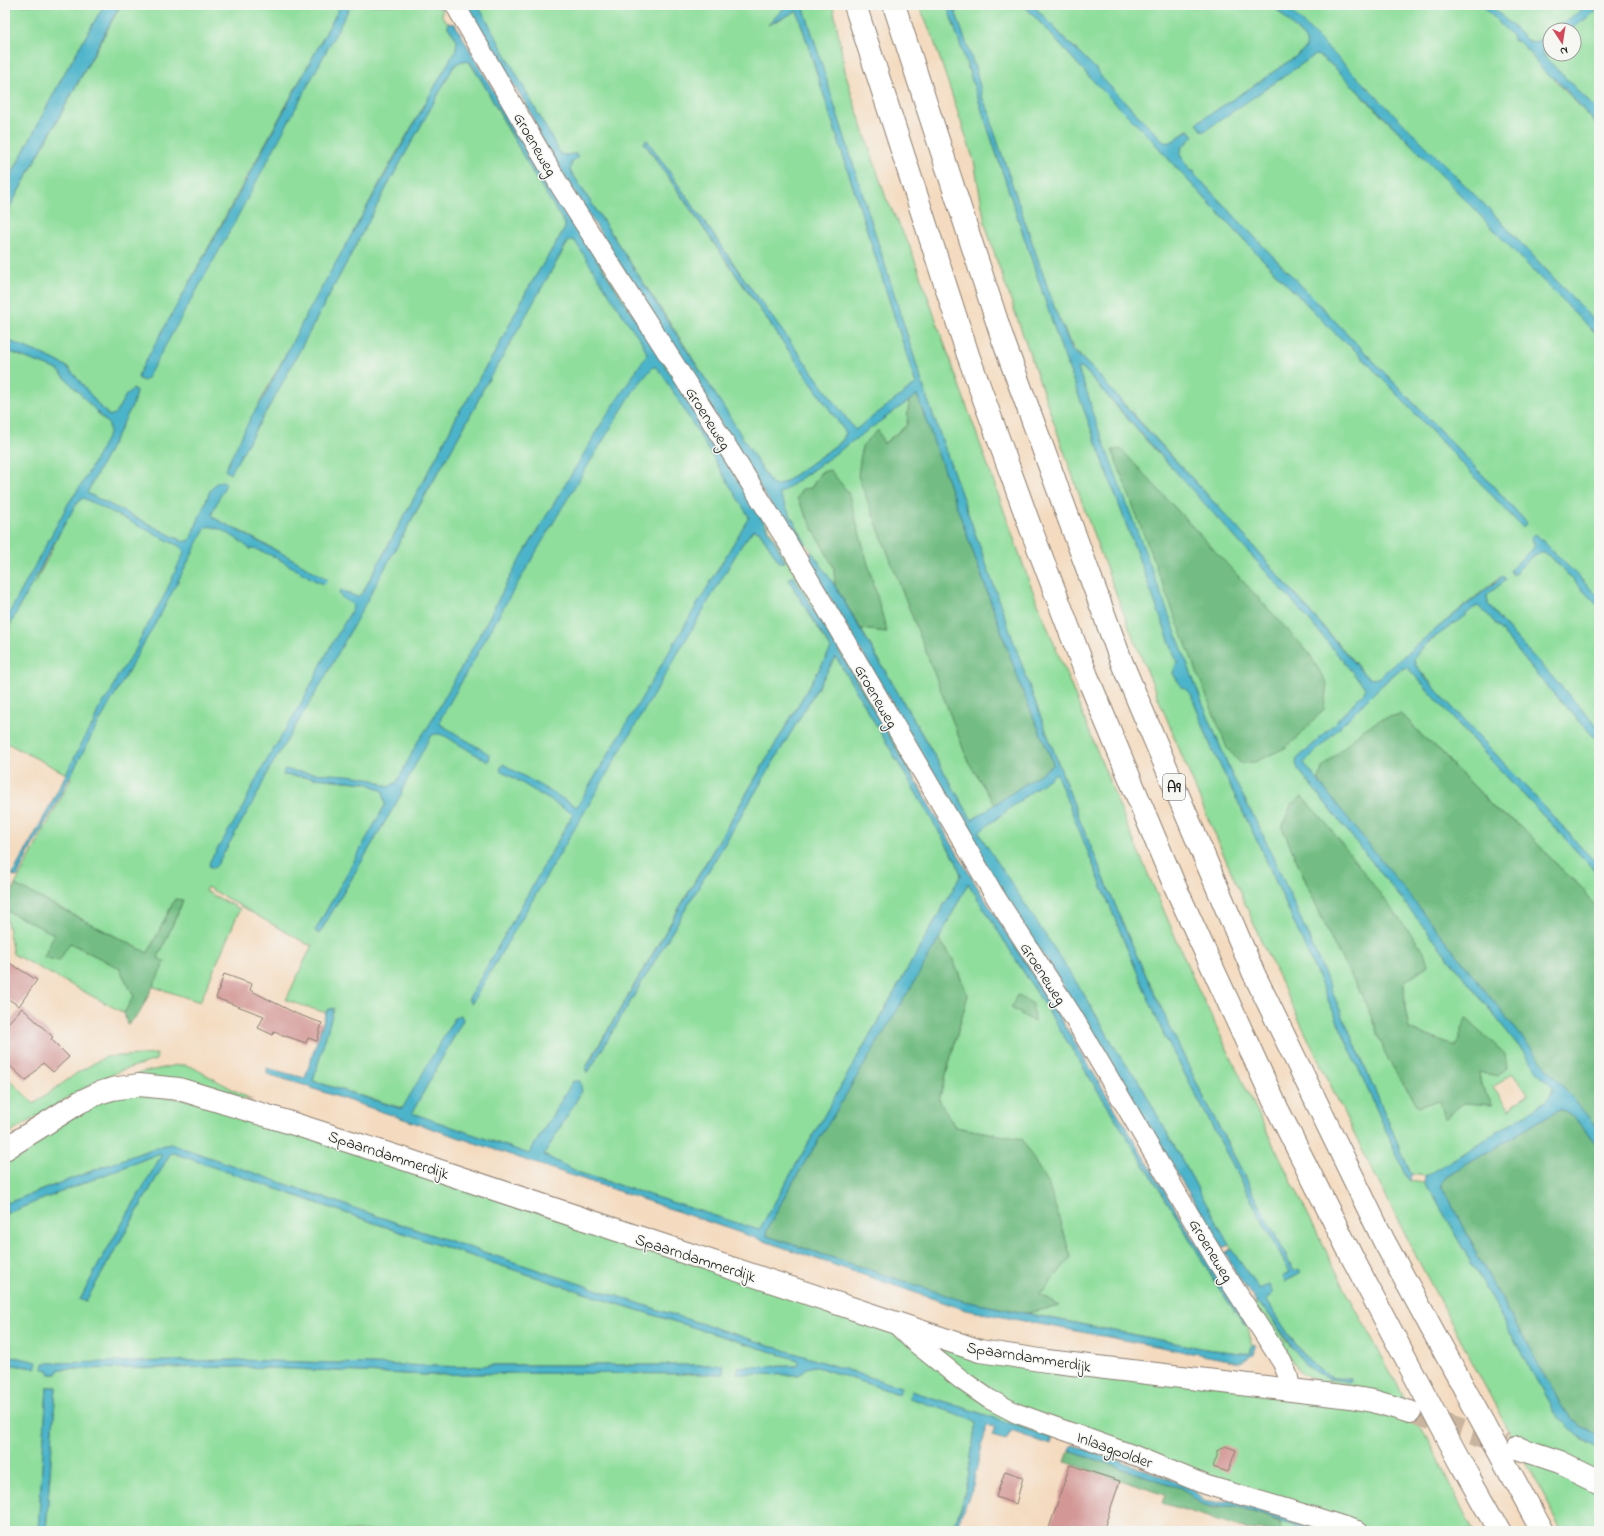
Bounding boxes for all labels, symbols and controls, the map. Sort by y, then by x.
north arrow [1542,22,1582,62]
text: N [1559,42,1569,59]
street label: Groeneweg [506,109,562,181]
street label: Groeneweg [678,383,736,455]
street label: Groeneweg [847,661,903,733]
road number: A9 [1163,774,1185,800]
street label: Groeneweg [1013,938,1072,1010]
street label: Spaarndammerdijk [325,1125,453,1187]
street label: Groeneweg [1182,1215,1239,1287]
street label: Spaarndammerdijk [632,1228,760,1290]
street label: Spaarndammerdijk [965,1336,1094,1380]
street label: Inlaagpolder [1073,1426,1156,1476]

